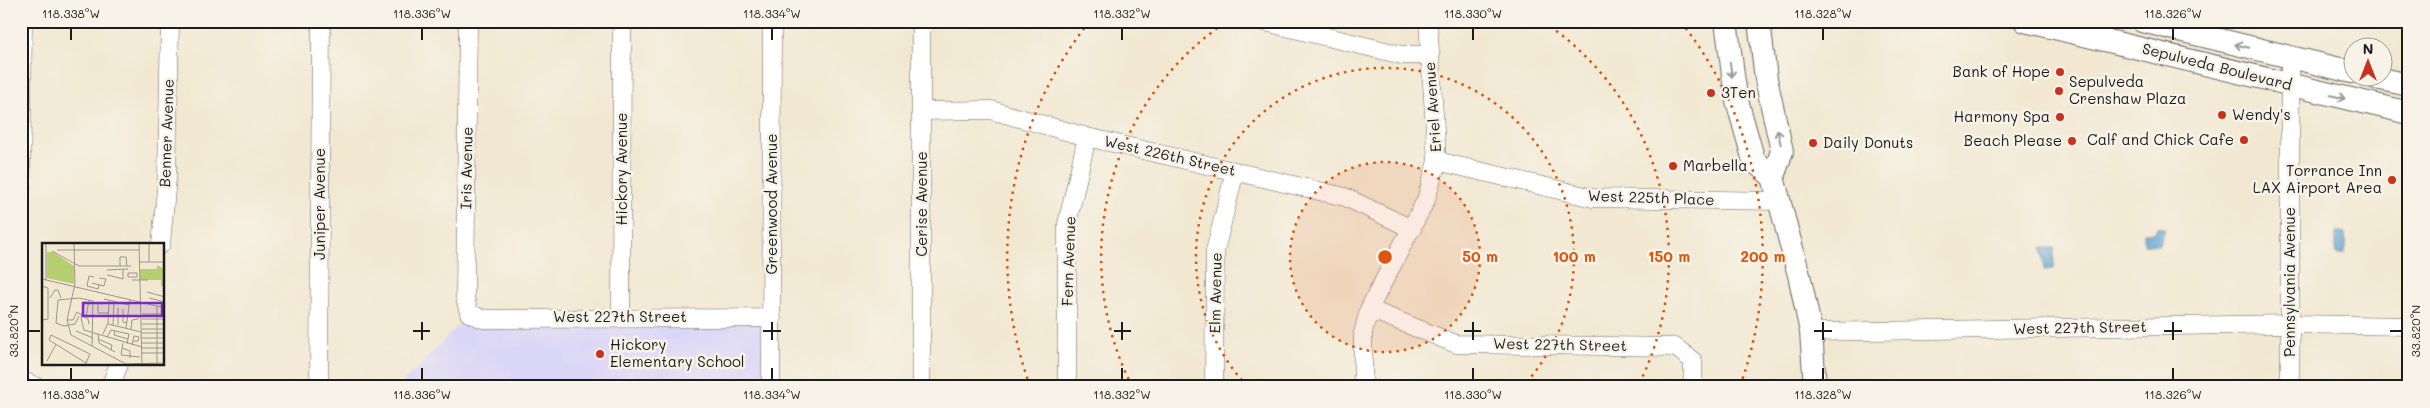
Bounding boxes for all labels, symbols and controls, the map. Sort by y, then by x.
text: 118.338°W [42,5,100,21]
text: 118.336°W [393,5,451,21]
text: 118.334°W [743,5,801,21]
text: 118.332°W [1093,5,1151,21]
text: 118.330°W [1444,5,1502,21]
text: 118.328°W [1794,5,1852,21]
text: 118.326°W [2144,5,2202,21]
street label: Sepulveda Boulevard [2140,38,2294,94]
north arrow [2342,38,2392,88]
text: N [2363,39,2373,58]
one-way arrow [2235,41,2251,50]
street label: Eriel Avenue [1419,61,1445,153]
one-way arrow [1727,61,1737,77]
place label: Bank of Hope [1953,61,2050,81]
marker: Bank of Hope [2054,66,2066,78]
place label: Sepulveda Crenshaw Plaza [2069,71,2186,108]
street label: Benner Avenue [154,78,178,188]
place label: 3Ten [1721,82,1756,102]
marker: Sepulveda Crenshaw Plaza [2053,85,2065,97]
marker: 3Ten [1705,87,1717,99]
one-way arrow [2329,93,2345,102]
place label: Wendy's [2232,104,2291,124]
place label: Harmony Spa [1954,106,2050,126]
marker: Wendy's [2216,109,2228,121]
marker: Harmony Spa [2054,111,2066,123]
street label: Hickory Avenue [611,112,631,226]
street label: Iris Avenue [455,126,477,209]
one-way arrow [1774,129,1783,145]
place label: Calf and Chick Cafe [2087,129,2234,149]
street label: West 226th Street [1102,130,1238,180]
place label: Beach Please [1964,130,2062,150]
place label: Daily Donuts [1823,132,1913,152]
street label: Greenwood Avenue [761,133,781,275]
marker: Calf and Chick Cafe [2238,134,2250,146]
marker: Beach Please [2066,135,2078,147]
marker: Daily Donuts [1807,137,1819,149]
street label: Juniper Avenue [309,148,329,260]
street label: Cerise Avenue [911,151,931,257]
place label: Marbella [1683,155,1748,175]
marker: Marbella [1667,160,1679,172]
place label: Torrance Inn LAX Airport Area [2253,160,2382,197]
marker: Torrance Inn LAX Airport Area [2386,174,2398,186]
street label: West 225th Place [1587,185,1715,209]
street label: Pennsylvania Avenue [2279,207,2299,357]
street label: Fern Avenue [1056,216,1080,306]
inset map [42,243,165,366]
text: 50 m [1462,246,1498,266]
text: 100 m [1552,246,1596,266]
text: 150 m [1648,246,1690,266]
text: 200 m [1741,246,1786,266]
centre of rings [1376,248,1394,266]
street label: Elm Avenue [1204,252,1226,334]
text: 33.820°N [5,305,21,357]
text: 33.820°N [2407,305,2423,357]
street label: West 227th Street [553,306,687,326]
street label: West 227th Street [2013,316,2147,338]
street label: West 227th Street [1493,333,1627,355]
place label: Hickory Elementary School [610,334,745,371]
marker: Hickory Elementary School [594,348,606,360]
text: 118.338°W [42,386,100,402]
text: 118.336°W [393,386,451,402]
text: 118.334°W [743,386,801,402]
text: 118.332°W [1093,386,1151,402]
text: 118.330°W [1444,386,1502,402]
text: 118.328°W [1794,386,1852,402]
text: 118.326°W [2144,386,2202,402]

